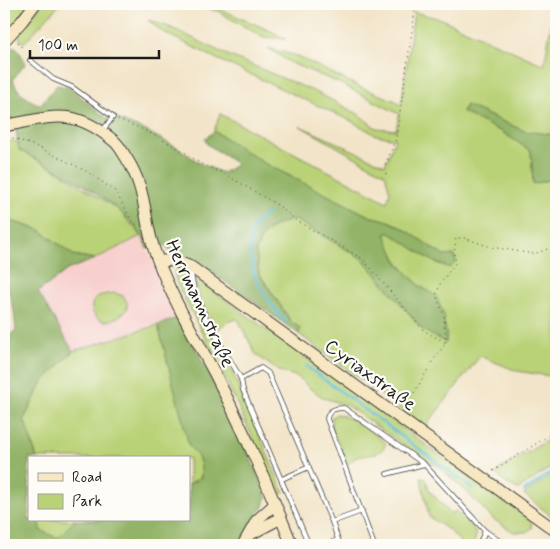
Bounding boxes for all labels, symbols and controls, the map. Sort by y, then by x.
scale bar [30,28,159,60]
text: 100 m [38,36,78,56]
street label: Herrmannstraße [159,236,240,372]
street label: Cyriaxstraße [319,334,421,417]
legend [28,456,190,522]
text: Road [72,468,102,488]
text: Park [72,492,102,512]

